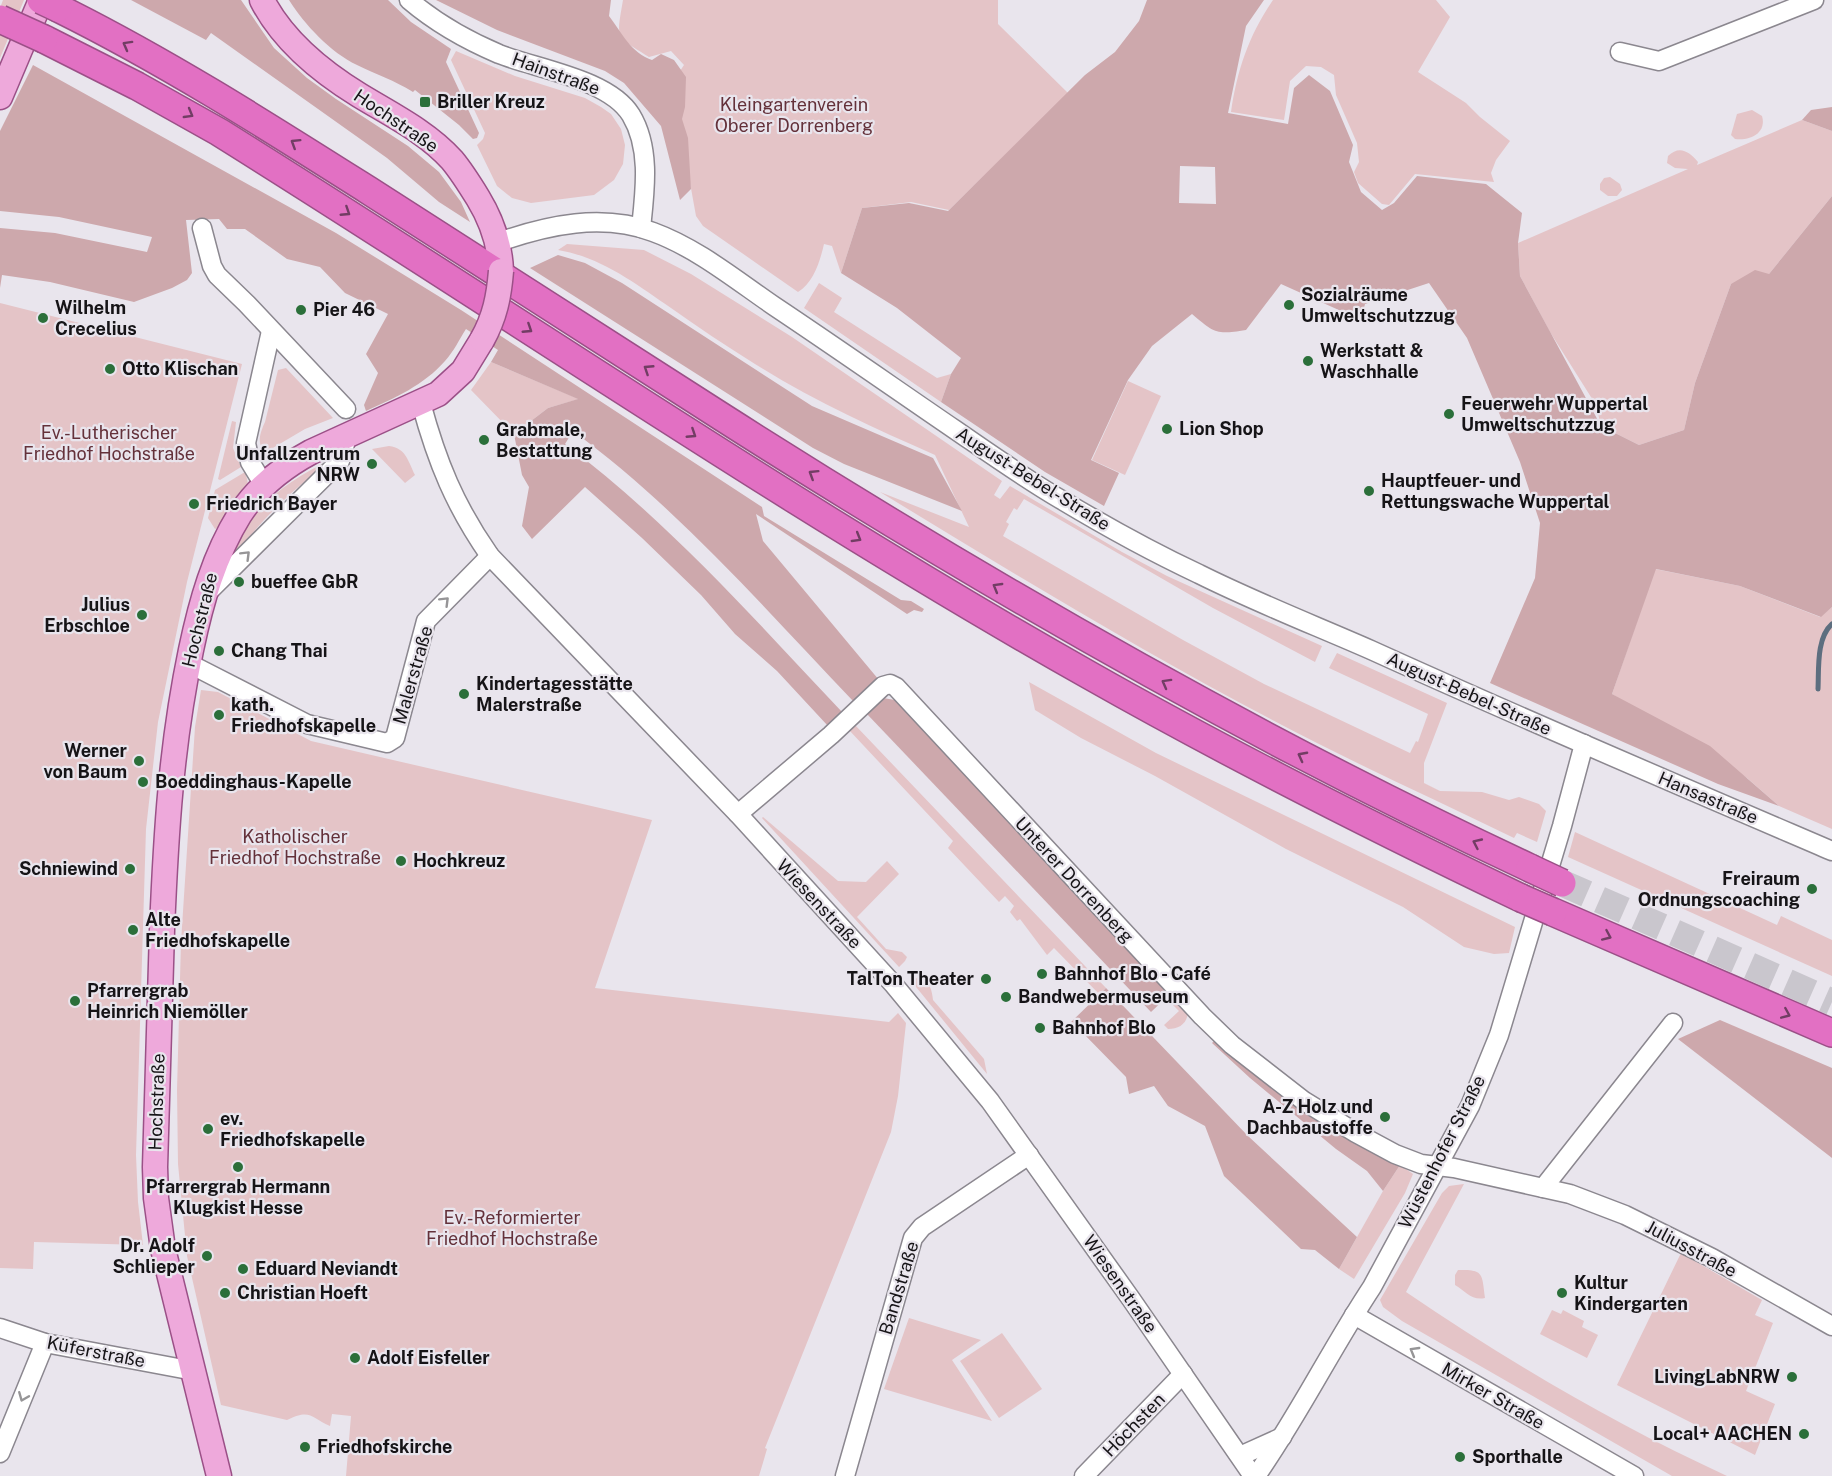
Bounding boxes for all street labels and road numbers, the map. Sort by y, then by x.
street label: Hainstraße [509,48,603,99]
street label: Hochstraße [350,85,442,156]
street label: August-Bebel-Straße [952,423,1114,535]
street label: Hochstraße [178,570,221,670]
street label: Malerstraße [388,623,437,726]
street label: August-Bebel-Straße [1384,648,1555,739]
street label: Hansastraße [1655,767,1761,828]
street label: Unterer Dorrenberg [1011,812,1138,947]
street label: Wiesenstraße [773,855,866,953]
street label: Hochstraße [144,1053,169,1151]
street label: Wüstenhofer Straße [1394,1072,1489,1232]
street label: Juliusstraße [1642,1216,1740,1281]
street label: Wiesenstraße [1079,1231,1162,1337]
street label: Bandstraße [874,1239,923,1337]
street label: Küferstraße [45,1332,147,1371]
street label: Mirker Straße [1438,1358,1548,1433]
street label: Höchsten [1098,1389,1169,1461]

